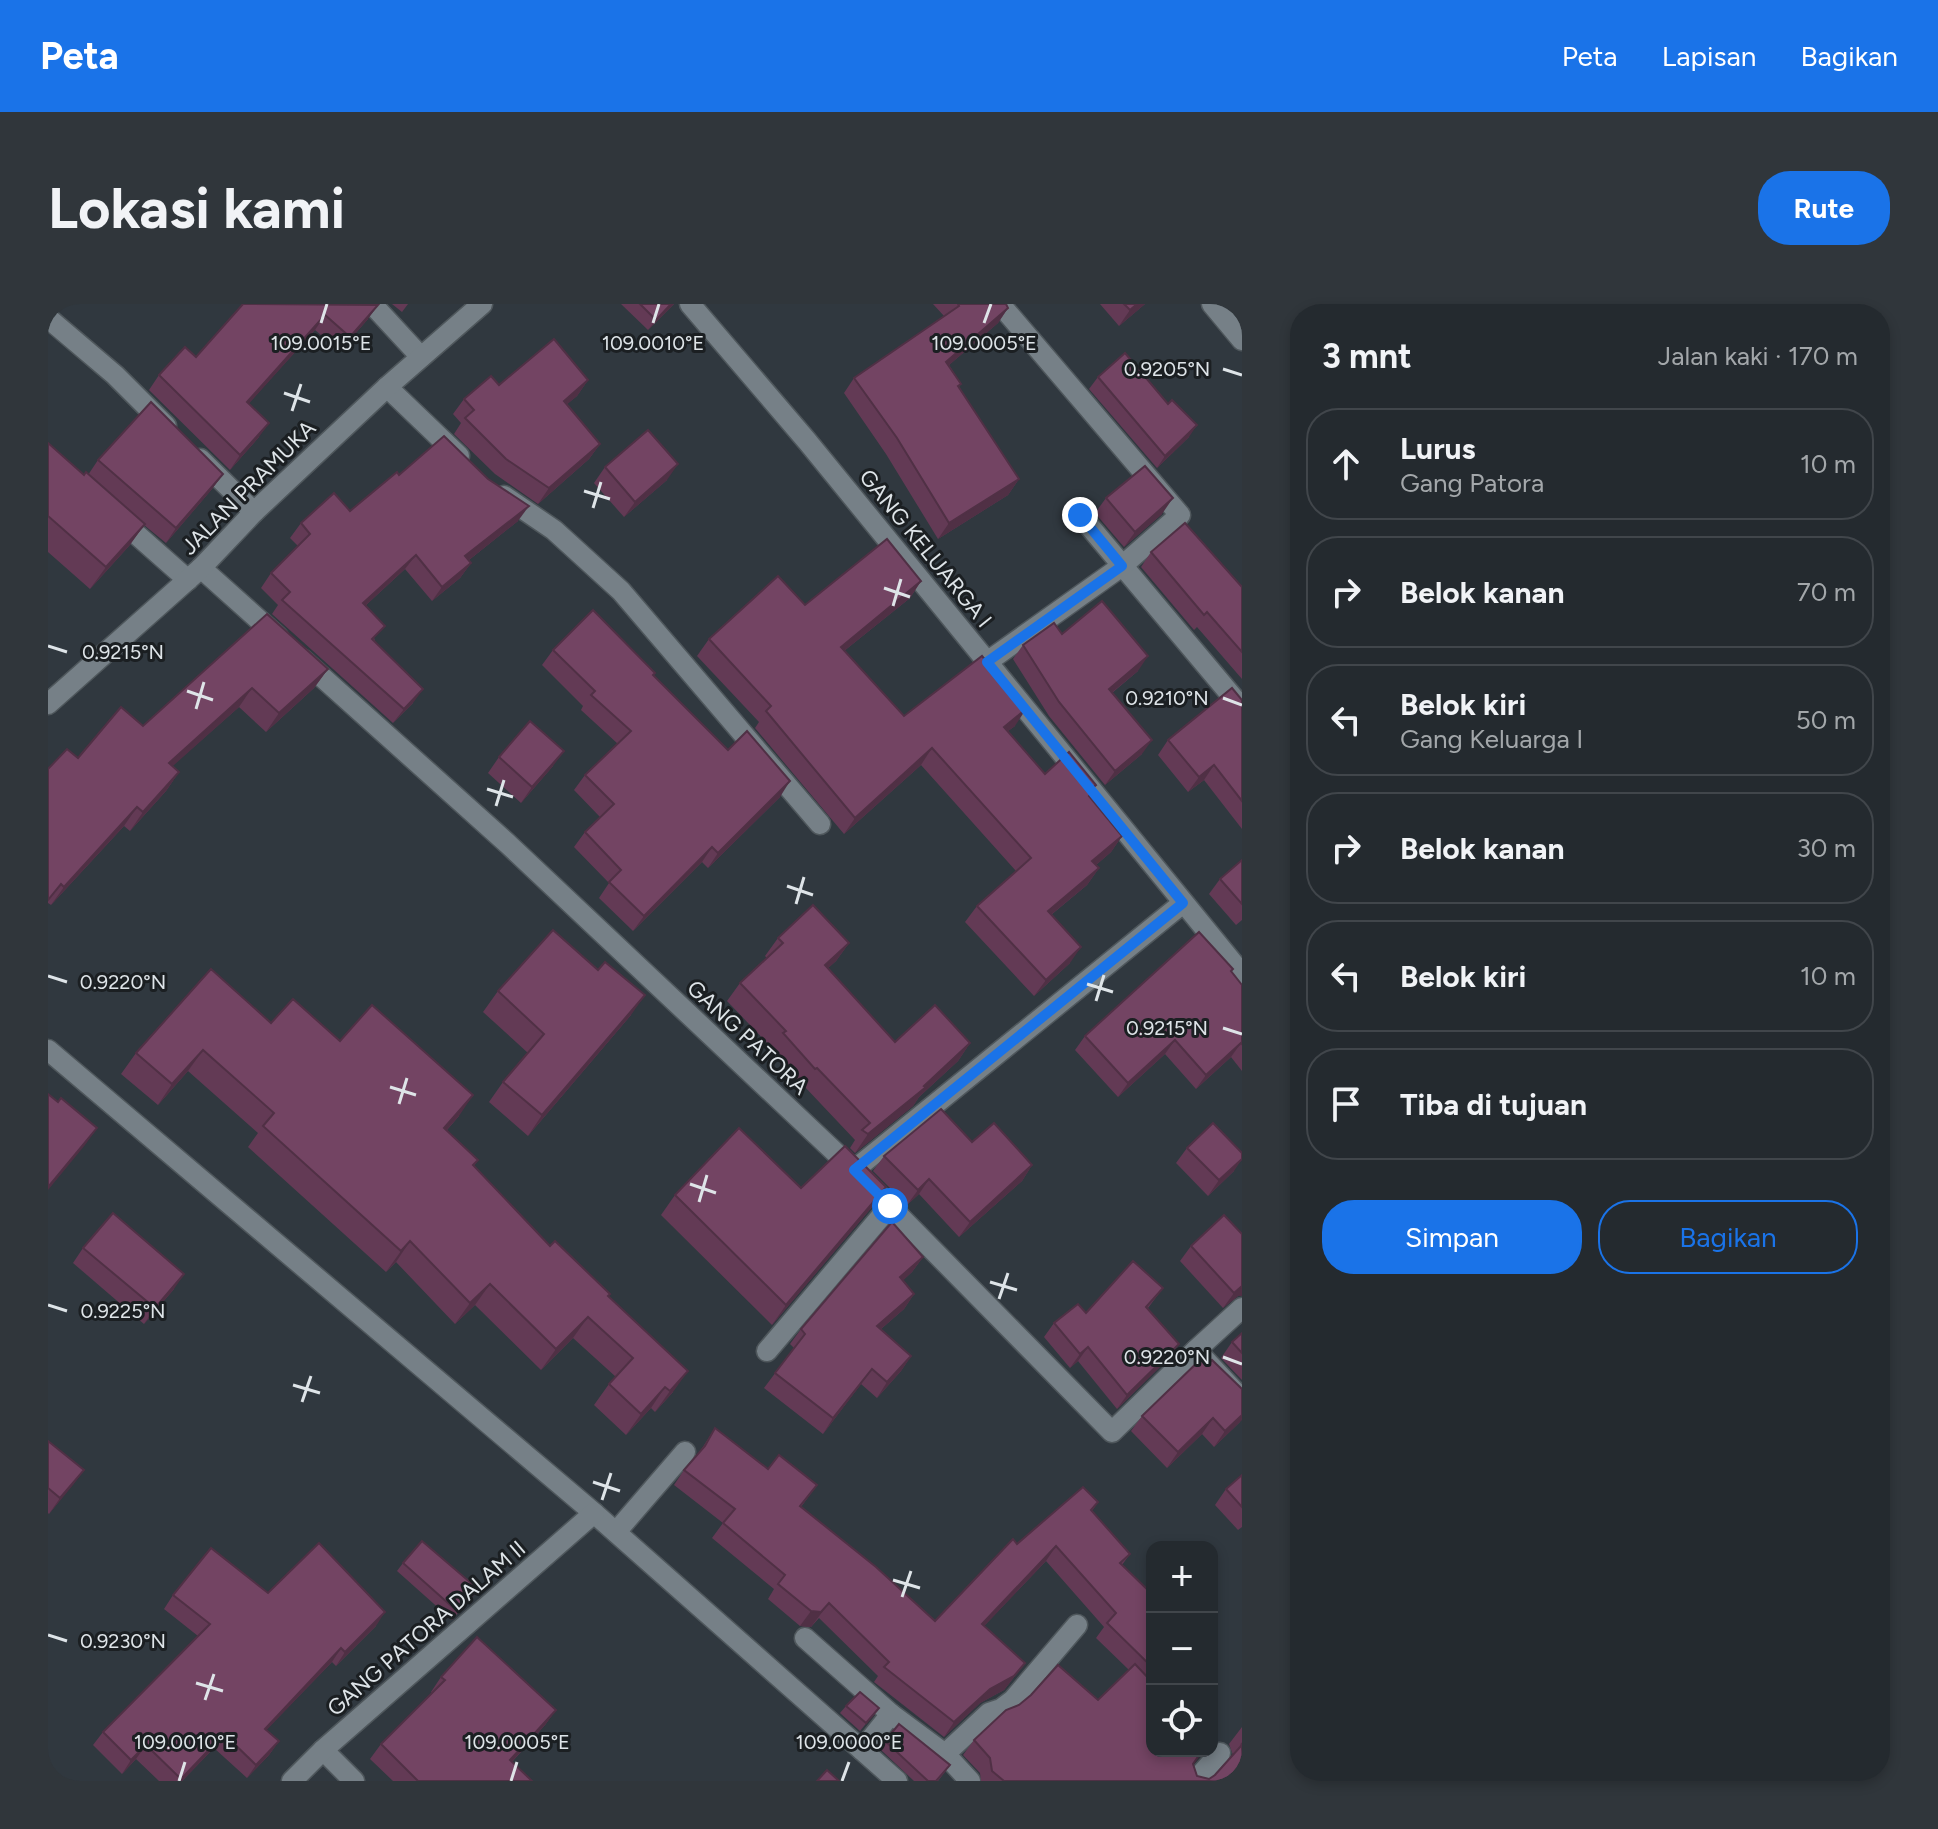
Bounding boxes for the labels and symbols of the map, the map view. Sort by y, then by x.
text: 109.0015°E [270,331,372,355]
text: 109.0010°E [602,331,704,355]
text: 109.0005°E [931,331,1037,355]
text: 0.9205°N [1124,357,1210,381]
street label: JALAN PRAMUKA [176,414,321,560]
street label: GANG KELUARGA I [854,464,998,633]
route end [1062,497,1098,533]
text: 0.9215°N [82,640,164,664]
text: 0.9210°N [1125,686,1209,710]
text: 0.9220°N [80,970,166,994]
street label: GANG PATORA [681,974,814,1100]
text: 0.9215°N [1126,1016,1208,1040]
route start [872,1188,908,1224]
text: 0.9225°N [80,1299,166,1323]
text: 0.9220°N [1124,1345,1210,1369]
street label: GANG PATORA DALAM II [322,1535,531,1722]
text: 0.9230°N [80,1629,166,1653]
text: 109.0010°E [134,1730,236,1754]
text: 109.0005°E [464,1730,570,1754]
text: 109.0000°E [795,1730,903,1754]

